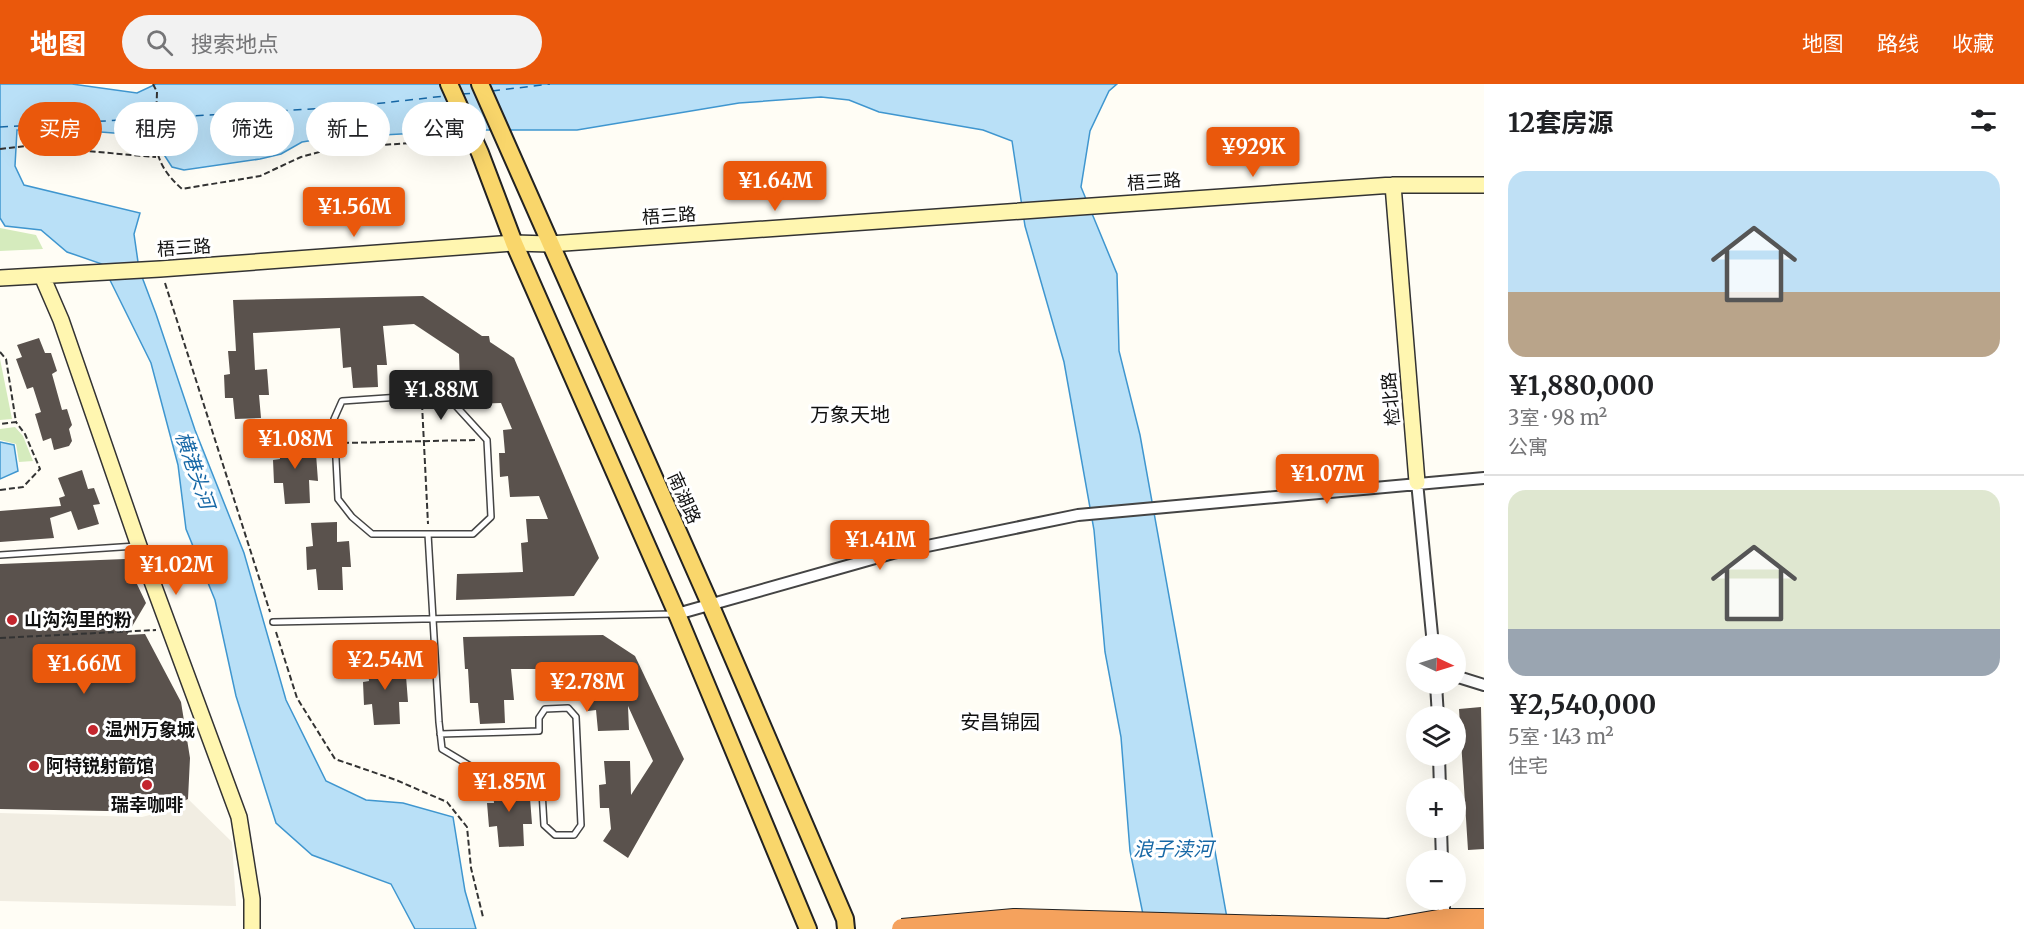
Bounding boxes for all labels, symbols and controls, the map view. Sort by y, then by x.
search box [122,15,542,69]
text: 地图 [30,26,86,62]
icon: search [143,26,176,59]
text: 搜索地点 [191,30,279,58]
text: 地图 [1802,30,1844,57]
text: 路线 [1877,30,1919,57]
text: 收藏 [1952,30,1994,57]
chip: 买房 [18,102,102,156]
chip: 租房 [114,102,198,156]
chip: 筛选 [210,102,294,156]
chip: 新上 [306,102,390,156]
chip: 公寓 [402,102,486,156]
icon: filters [1967,104,2000,137]
text: 12套房源 [1508,106,1613,139]
pin: ¥929K [1211,127,1295,178]
text: ¥929K [1220,134,1286,159]
pin: ¥1.64M [726,161,824,212]
text: ¥1.64M [737,168,813,193]
street label: 梧三路 [1126,168,1182,195]
pin: ¥1.56M [305,187,403,238]
text: ¥1.56M [317,194,391,219]
street label: 梧三路 [641,202,697,229]
icon: home [1700,210,1808,318]
street label: 梧三路 [156,234,212,261]
text: ¥1,880,000 [1508,369,1654,402]
pin: ¥1.88M [392,370,490,421]
street label: 检北路 [1377,371,1404,427]
text: ¥1.88M [403,377,479,402]
district label: 万象天地 [810,402,890,427]
text: 3室 · 98 m² [1508,405,1607,430]
pin: ¥1.08M [246,419,344,470]
text: ¥1.08M [257,426,333,451]
water label: 横港头河 [171,428,222,516]
text: 公寓 [1508,434,1548,459]
pin: ¥1.07M [1278,454,1376,505]
text: ¥1.07M [1290,461,1364,486]
street label: 南湖路 [663,468,706,527]
pin: ¥1.41M [831,520,929,571]
text: ¥1.41M [844,527,916,552]
icon: home [1700,529,1808,637]
pin: ¥1.02M [127,545,225,596]
text: ¥1.02M [139,552,213,577]
place label: 山沟沟里的粉 [24,608,132,631]
marker: 山沟沟里的粉 [5,613,19,627]
north arrow [1406,634,1466,694]
map controls [1406,634,1466,910]
pin: ¥2.54M [336,640,434,691]
pin: ¥1.66M [35,644,133,695]
text: ¥2.54M [347,647,423,672]
text: ¥1.66M [47,651,121,676]
pin: ¥2.78M [538,662,636,713]
text: ¥2.78M [549,669,625,694]
text: ¥2,540,000 [1508,688,1656,721]
button: layers [1406,706,1466,766]
district label: 安昌锦园 [960,709,1040,734]
place label: 温州万象城 [105,718,195,741]
marker: 温州万象城 [86,723,100,737]
text: 5室 · 143 m² [1508,724,1614,749]
text: 住宅 [1508,753,1548,778]
place label: 阿特锐射箭馆 [46,754,154,777]
marker: 阿特锐射箭馆 [27,759,41,773]
pin: ¥1.85M [460,762,558,813]
text: ¥1.85M [472,769,546,794]
marker: 瑞幸咖啡 [140,778,154,792]
button: + [1406,778,1466,838]
place label: 瑞幸咖啡 [111,793,183,816]
water label: 浪子渎河 [1133,836,1217,861]
button: − [1406,850,1466,910]

